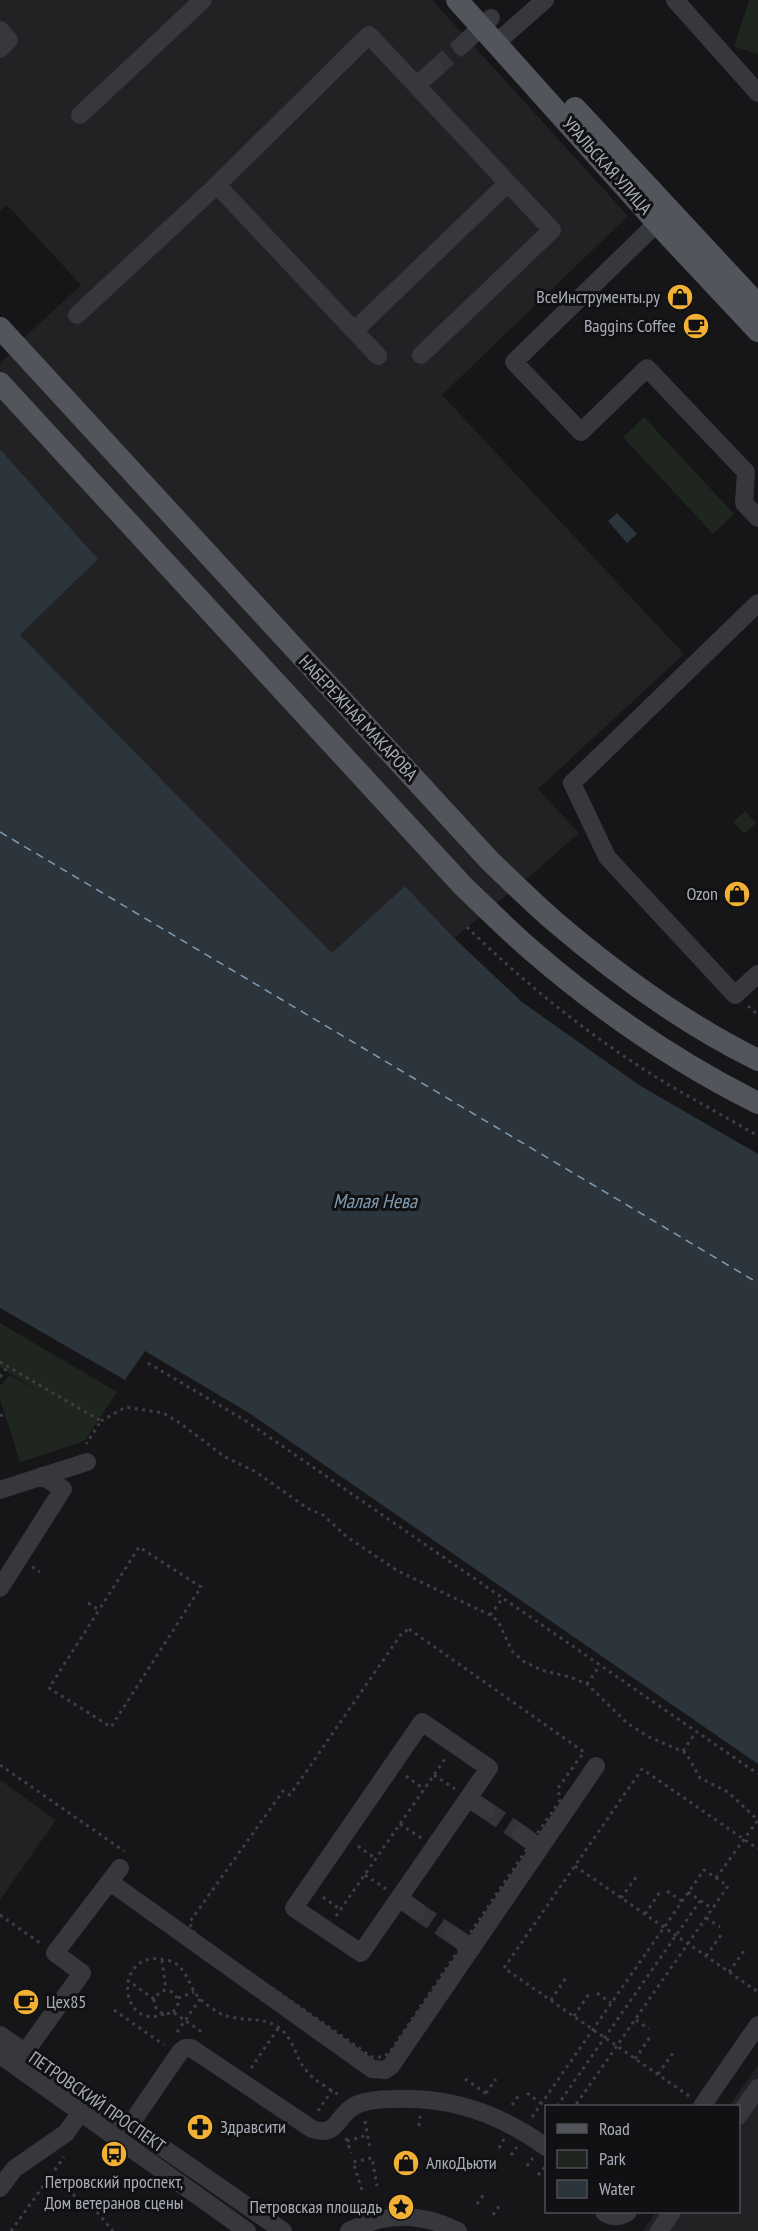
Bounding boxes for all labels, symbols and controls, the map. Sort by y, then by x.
street label: УРАЛЬСКАЯ УЛИЦА [558,112,657,219]
shop icon: ВсеИнструменты.ру [665,282,695,312]
place label: ВсеИнструменты.ру [536,285,660,308]
cafe icon: Baggins Coffee [681,311,711,341]
place label: Baggins Coffee [584,314,676,337]
street label: НАБЕРЕЖНАЯ МАКАРОВА [294,650,423,786]
shop icon: Ozon [722,879,752,909]
place label: Ozon [686,882,718,905]
water label: Малая Нева [333,1188,418,1214]
cafe icon: Цех85 [11,1987,41,2017]
place label: Цех85 [46,1990,86,2013]
street label: ПЕТРОВСКИЙ ПРОСПЕКТ [25,2046,170,2157]
legend [545,2105,740,2213]
pharmacy icon: Здравсити [185,2112,215,2142]
place label: Здравсити [220,2115,286,2138]
text: Road [599,2117,630,2140]
bus stop icon: Петровский проспект, Дом ветеранов сцены [99,2139,129,2169]
text: Park [599,2147,626,2170]
shop icon: АлкоДьюти [391,2148,421,2178]
place label: АлкоДьюти [426,2151,497,2174]
place label: Петровский проспект, Дом ветеранов сцены [44,2170,184,2214]
text: Water [599,2177,635,2200]
place icon: Петровская площадь [386,2192,416,2222]
place label: Петровская площадь [249,2195,382,2218]

